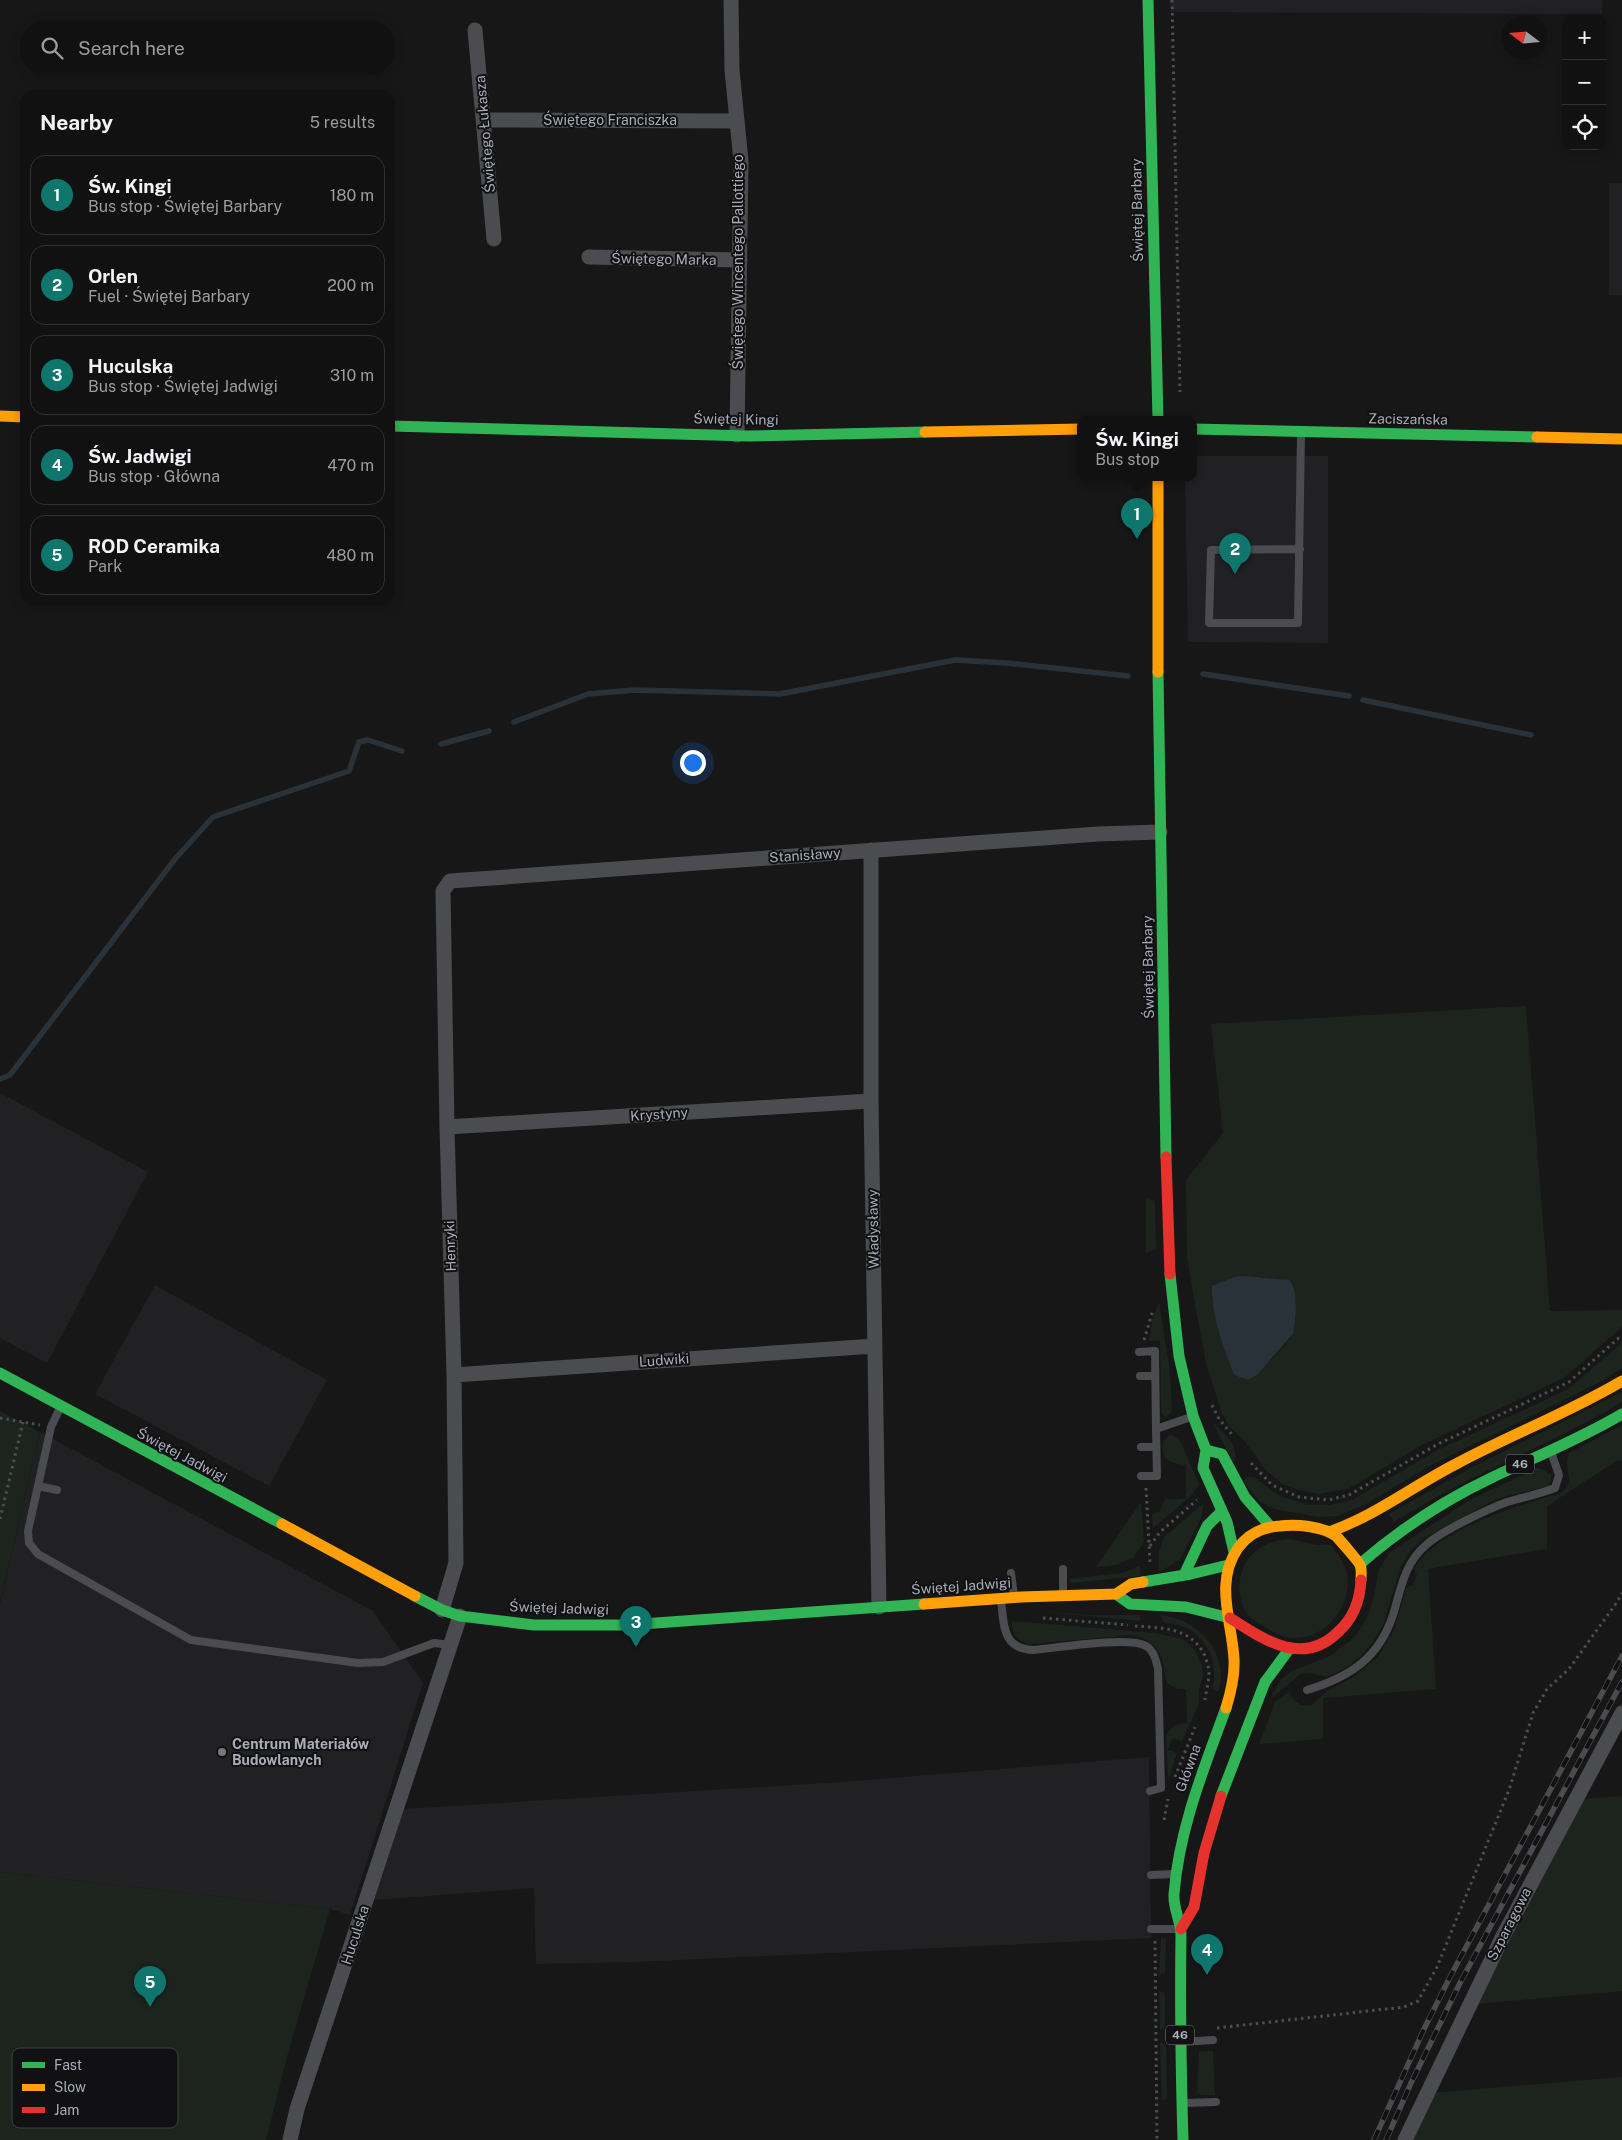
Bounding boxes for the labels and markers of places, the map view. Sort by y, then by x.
pin: 1 [1121,498,1153,539]
pin: 2 [1219,533,1251,574]
pin: 3 [620,1606,652,1647]
place label: Centrum Materiałów Budowlanych [232,1736,369,1768]
marker: Centrum Materiałów Budowlanych [216,1746,228,1758]
pin: 4 [1191,1934,1223,1975]
pin: 5 [134,1966,166,2007]

